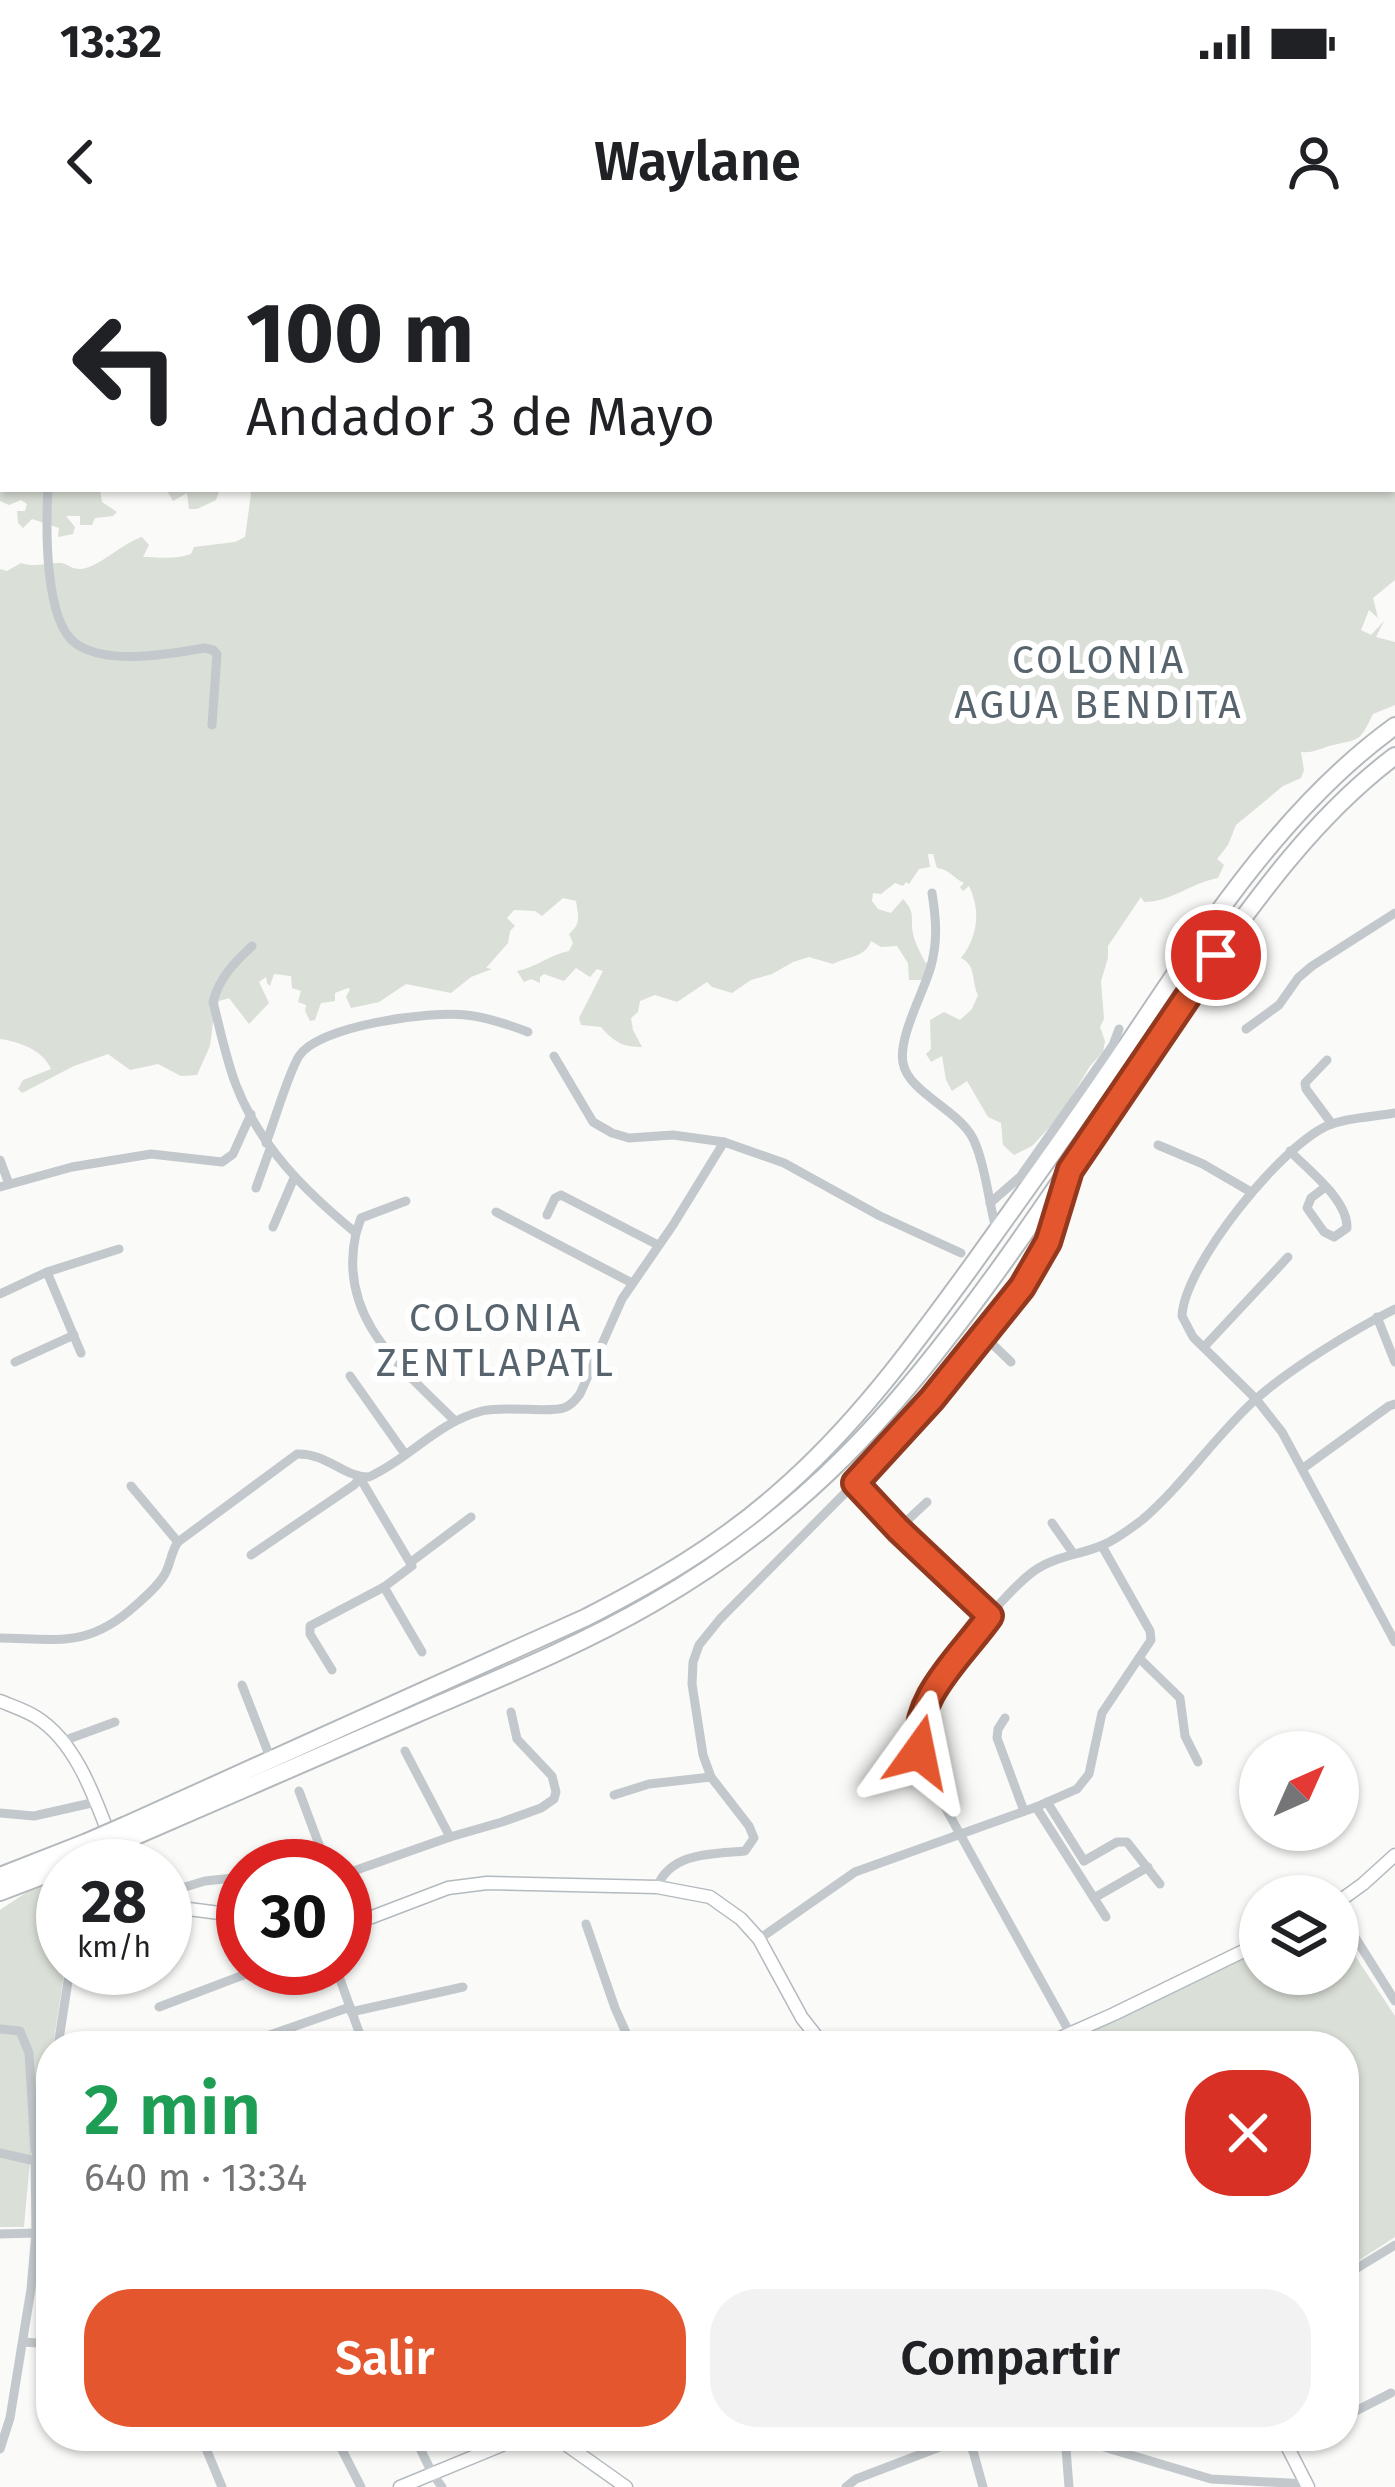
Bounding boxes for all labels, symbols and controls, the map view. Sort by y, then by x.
text: 13:32 [60,15,162,69]
icon: back [48,129,114,195]
icon: person [1281,129,1347,195]
text: Waylane [594,130,801,194]
text: 100 m [246,283,474,384]
icon: left [48,288,204,444]
text: Andador 3 de Mayo [246,385,715,449]
district label: COLONIA AGUA BENDITA [954,637,1244,728]
pin [1165,904,1267,1006]
icon: arrive [1183,922,1249,988]
district label: COLONIA ZENTLAPATL [376,1295,616,1386]
position arrow [856,1689,982,1815]
north arrow [1239,1731,1359,1851]
map controls [1239,1731,1359,1995]
speed limit sign: 30 [216,1839,372,1995]
text: 28 [81,1866,147,1938]
button: layers [1239,1875,1359,1995]
text: km/h [77,1929,151,1965]
text: 2 min [84,2067,261,2153]
button: close [1185,2070,1311,2196]
text: 640 m · 13:34 [84,2155,307,2201]
button: Salir [84,2289,686,2427]
button: Compartir [710,2289,1311,2427]

